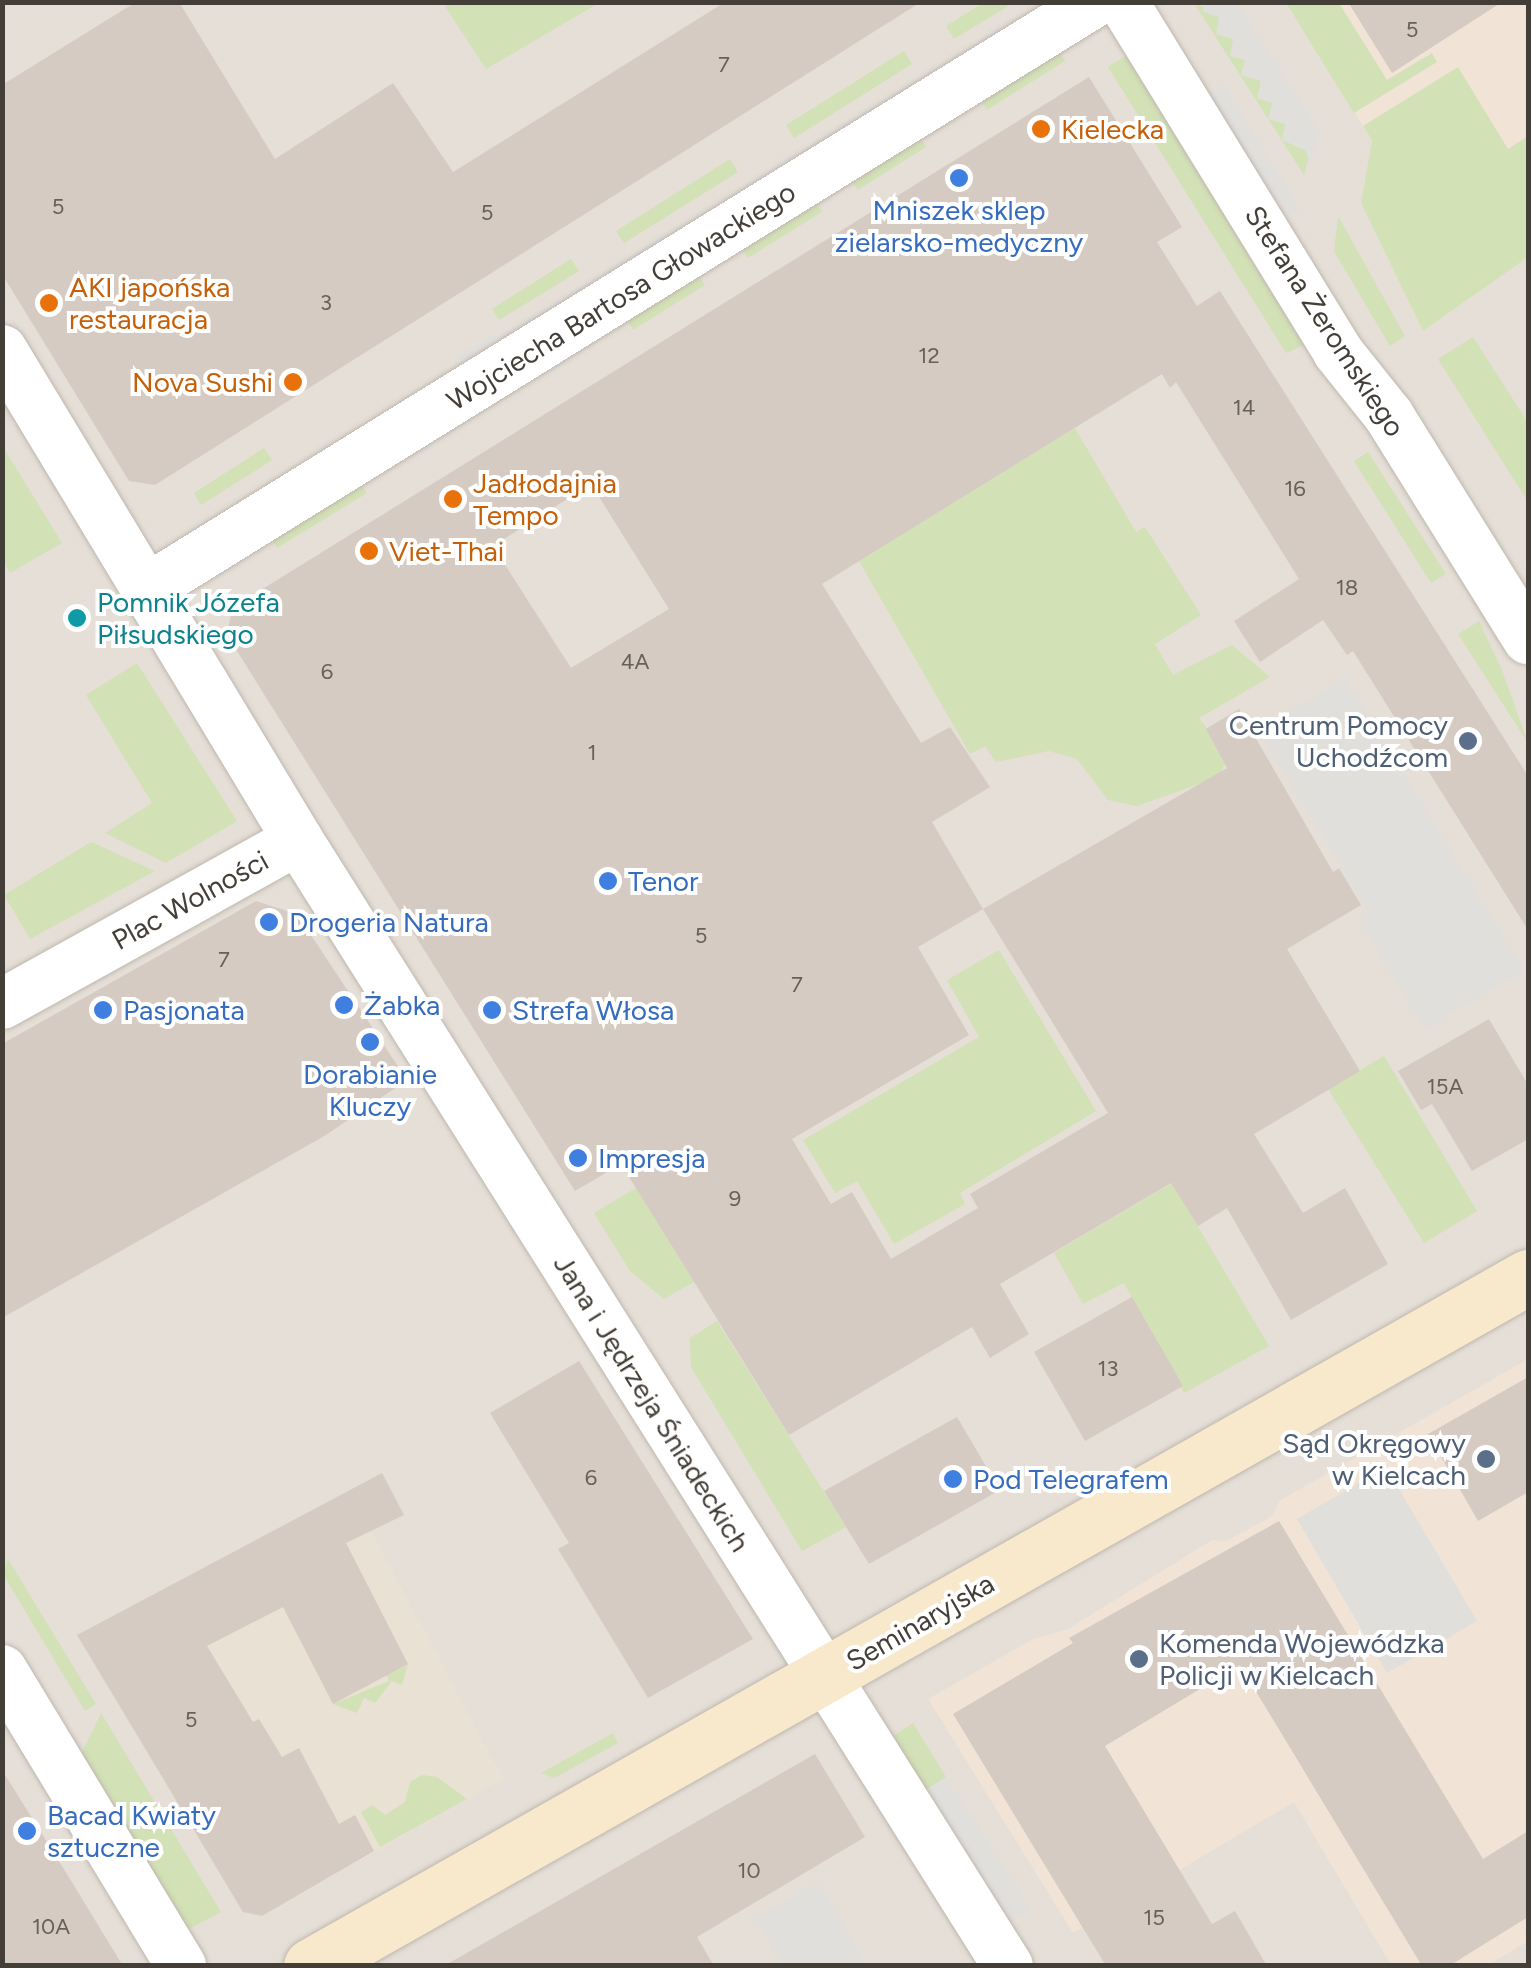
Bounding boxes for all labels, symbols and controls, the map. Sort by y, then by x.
house number: 5 [1406,17,1418,43]
house number: 7 [718,52,730,78]
place label: Kielecka [1061,112,1164,146]
marker: Kielecka [1030,118,1052,140]
marker: Mniszek sklep zielarsko-medyczny [948,167,970,189]
street label: Wojciecha Bartosa Głowackiego [441,175,801,417]
place label: Mniszek sklep zielarsko-medyczny [835,193,1083,259]
house number: 5 [52,194,64,220]
street label: Stefana Żeromskiego [1238,199,1412,443]
house number: 5 [481,200,493,226]
place label: AKI japońska restauracja [69,270,230,336]
house number: 3 [320,290,332,316]
marker: AKI japońska restauracja [38,292,60,314]
house number: 12 [918,343,940,369]
place label: Nova Sushi [132,365,273,399]
marker: Nova Sushi [282,371,304,393]
house number: 14 [1233,395,1255,421]
place label: Jadłodajnia Tempo [473,466,617,532]
house number: 16 [1284,476,1306,502]
marker: Jadłodajnia Tempo [442,488,464,510]
place label: Viet-Thai [389,534,504,568]
marker: Viet-Thai [358,540,380,562]
house number: 18 [1336,575,1358,601]
place label: Pomnik Józefa Piłsudskiego [97,585,280,651]
marker: Pomnik Józefa Piłsudskiego [66,607,88,629]
house number: 4A [621,649,649,675]
house number: 6 [321,659,333,685]
place label: Centrum Pomocy Uchodźcom [1229,708,1448,774]
marker: Centrum Pomocy Uchodźcom [1457,730,1479,752]
house number: 1 [587,740,597,766]
street label: Plac Wolności [106,843,274,957]
place label: Tenor [628,864,698,898]
marker: Tenor [597,870,619,892]
place label: Drogeria Natura [289,905,489,939]
marker: Drogeria Natura [258,911,280,933]
house number: 5 [695,923,707,949]
house number: 7 [218,947,230,973]
house number: 7 [791,972,803,998]
place label: Żabka [364,988,440,1022]
place label: Pasjonata [123,993,245,1027]
place label: Strefa Włosa [512,993,674,1027]
marker: Żabka [333,994,355,1016]
marker: Pasjonata [92,999,114,1021]
marker: Strefa Włosa [481,999,503,1021]
marker: Dorabianie Kluczy [359,1031,381,1053]
place label: Dorabianie Kluczy [303,1057,437,1123]
house number: 15A [1427,1074,1463,1100]
place label: Impresja [598,1141,706,1175]
marker: Impresja [567,1147,589,1169]
house number: 9 [729,1186,741,1212]
street label: Jana i Jędrzeja Śniadeckich [547,1248,757,1558]
house number: 13 [1097,1356,1119,1382]
place label: Sąd Okręgowy w Kielcach [1282,1426,1466,1492]
marker: Sąd Okręgowy w Kielcach [1475,1448,1497,1470]
place label: Pod Telegrafem [973,1462,1168,1496]
house number: 6 [585,1465,597,1491]
marker: Pod Telegrafem [942,1468,964,1490]
street label: Seminaryjska [840,1566,1000,1678]
place label: Komenda Wojewódzka Policji w Kielcach [1159,1626,1444,1692]
marker: Komenda Wojewódzka Policji w Kielcach [1128,1648,1150,1670]
house number: 5 [185,1707,197,1733]
place label: Bacad Kwiaty sztuczne [47,1798,216,1864]
marker: Bacad Kwiaty sztuczne [16,1820,38,1842]
house number: 10 [737,1858,761,1884]
house number: 15 [1143,1905,1165,1931]
house number: 10A [32,1914,70,1940]

